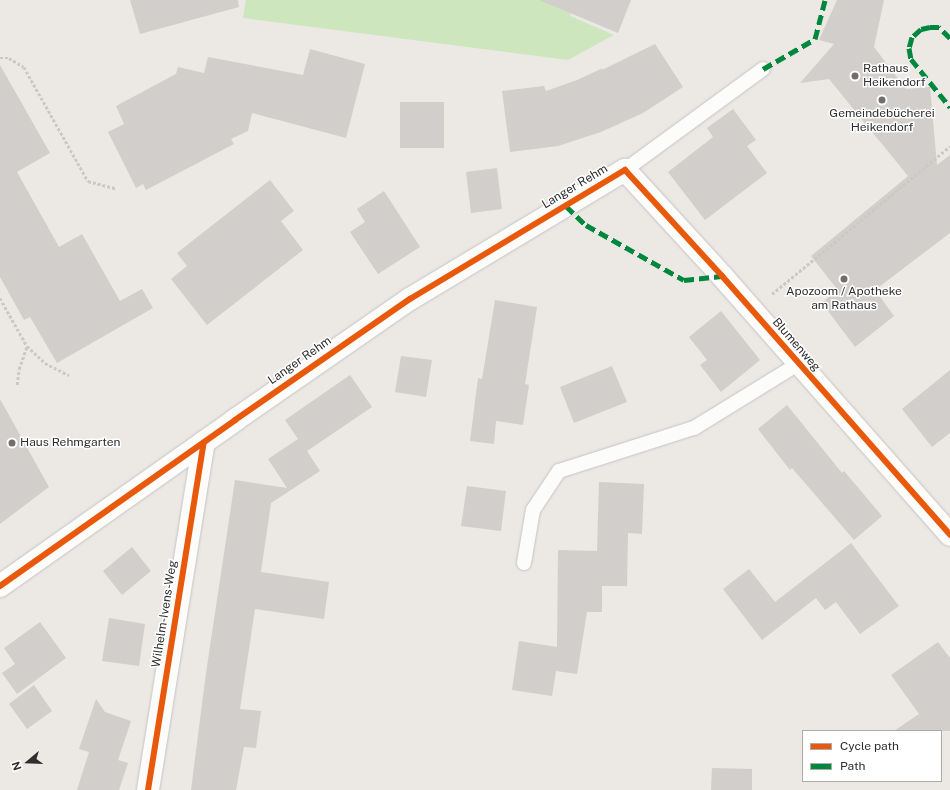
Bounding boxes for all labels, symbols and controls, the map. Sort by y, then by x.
place label: Rathaus Heikendorf [863,62,926,90]
marker: Rathaus Heikendorf [850,71,860,81]
marker: Gemeindebücherei Heikendorf [877,95,887,105]
place label: Gemeindebücherei Heikendorf [829,107,935,135]
street label: Langer Rehm [540,162,610,212]
marker: Apozoom / Apotheke am Rathaus [839,274,849,284]
place label: Apozoom / Apotheke am Rathaus [786,285,902,313]
street label: Blumenweg [769,315,823,375]
street label: Langer Rehm [266,334,334,388]
place label: Haus Rehmgarten [20,436,120,450]
marker: Haus Rehmgarten [7,438,17,448]
street label: Wilhelm-Ivens-Weg [149,559,181,669]
legend [802,730,942,782]
text: Cycle path [840,739,899,753]
north arrow [8,742,48,782]
text: Path [840,759,866,773]
text: N [10,760,24,772]

